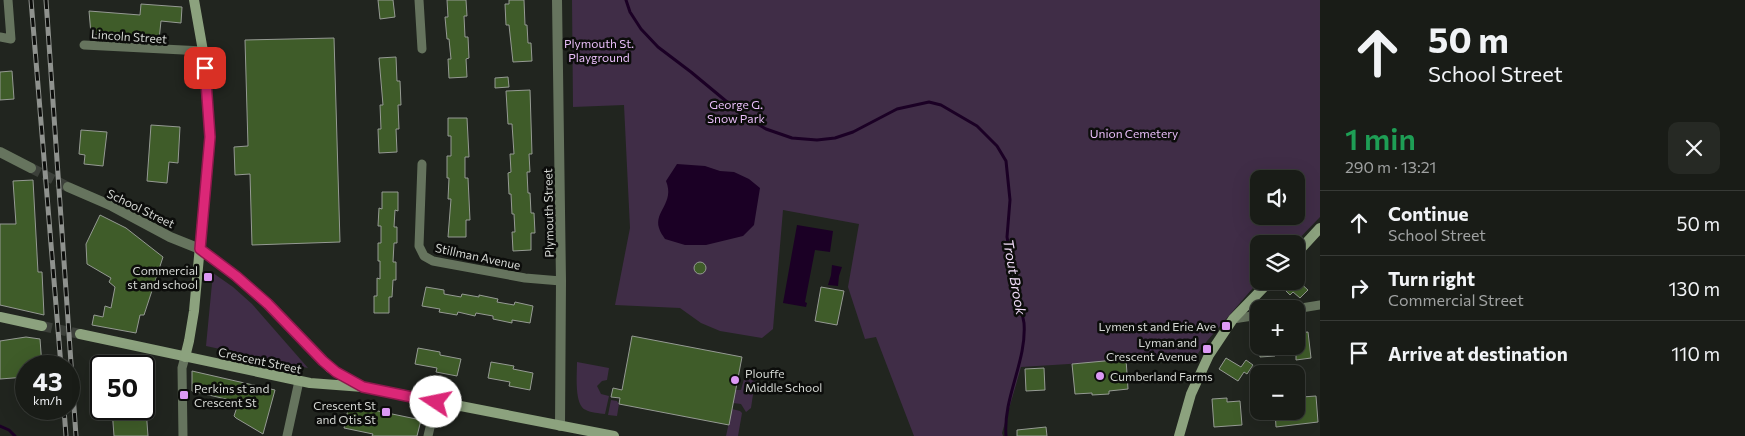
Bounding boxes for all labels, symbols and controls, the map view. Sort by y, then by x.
text: 50 m [1428,17,1509,60]
icon: ahead [1345,20,1410,85]
street label: Lincoln Street [91,26,168,46]
park label: Plymouth St. Playground [564,36,634,64]
pin [184,47,226,89]
icon: arrive [191,54,219,82]
text: School Street [1428,60,1563,87]
park label: George G. Snow Park [707,97,765,125]
text: 1 min [1345,119,1416,156]
button: close [1668,122,1720,174]
park label: Union Cemetery [1090,126,1178,140]
text: 290 m · 13:21 [1345,157,1436,176]
street label: Plymouth Street [540,168,556,258]
map controls [1250,170,1305,420]
button: sound [1250,170,1305,225]
street label: School Street [105,186,177,230]
text: Continue [1388,202,1468,225]
icon: ahead [1345,209,1373,237]
text: 50 m [1676,212,1720,235]
text: School Street [1388,225,1486,244]
button: layers [1250,235,1305,290]
water label: Trout Brook [1000,238,1030,317]
street label: Stillman Avenue [434,240,522,272]
place label: Commercial st and school [127,263,198,291]
text: Turn right [1388,267,1475,290]
marker: Commercial st and school [202,271,214,283]
icon: right [1345,274,1373,302]
text: 130 m [1668,277,1720,300]
text: Commercial Street [1388,290,1524,309]
button: + [1250,300,1305,355]
place label: Lymen st and Erie Ave [1099,319,1216,333]
marker: Lymen st and Erie Ave [1220,320,1232,332]
place label: Lyman and Crescent Avenue [1106,335,1197,363]
icon: arrive [1345,339,1373,367]
text: Arrive at destination [1388,342,1568,365]
text: 110 m [1671,342,1720,365]
marker: Lyman and Crescent Avenue [1201,343,1213,355]
street label: Crescent Street [217,344,303,376]
speed limit sign: 50 [90,355,155,420]
button: − [1250,365,1305,420]
text: 43 [33,366,62,396]
place label: Plouffe Middle School [745,366,822,394]
place label: Cumberland Farms [1110,369,1213,383]
marker: Cumberland Farms [1094,370,1106,382]
marker: Plouffe Middle School [729,374,741,386]
position arrow [409,375,461,427]
place label: Perkins st and Crescent St [194,381,269,409]
marker: Perkins st and Crescent St [178,389,190,401]
text: km/h [33,393,62,407]
place label: Crescent St and Otis St [313,398,376,426]
marker: Crescent St and Otis St [380,406,392,418]

